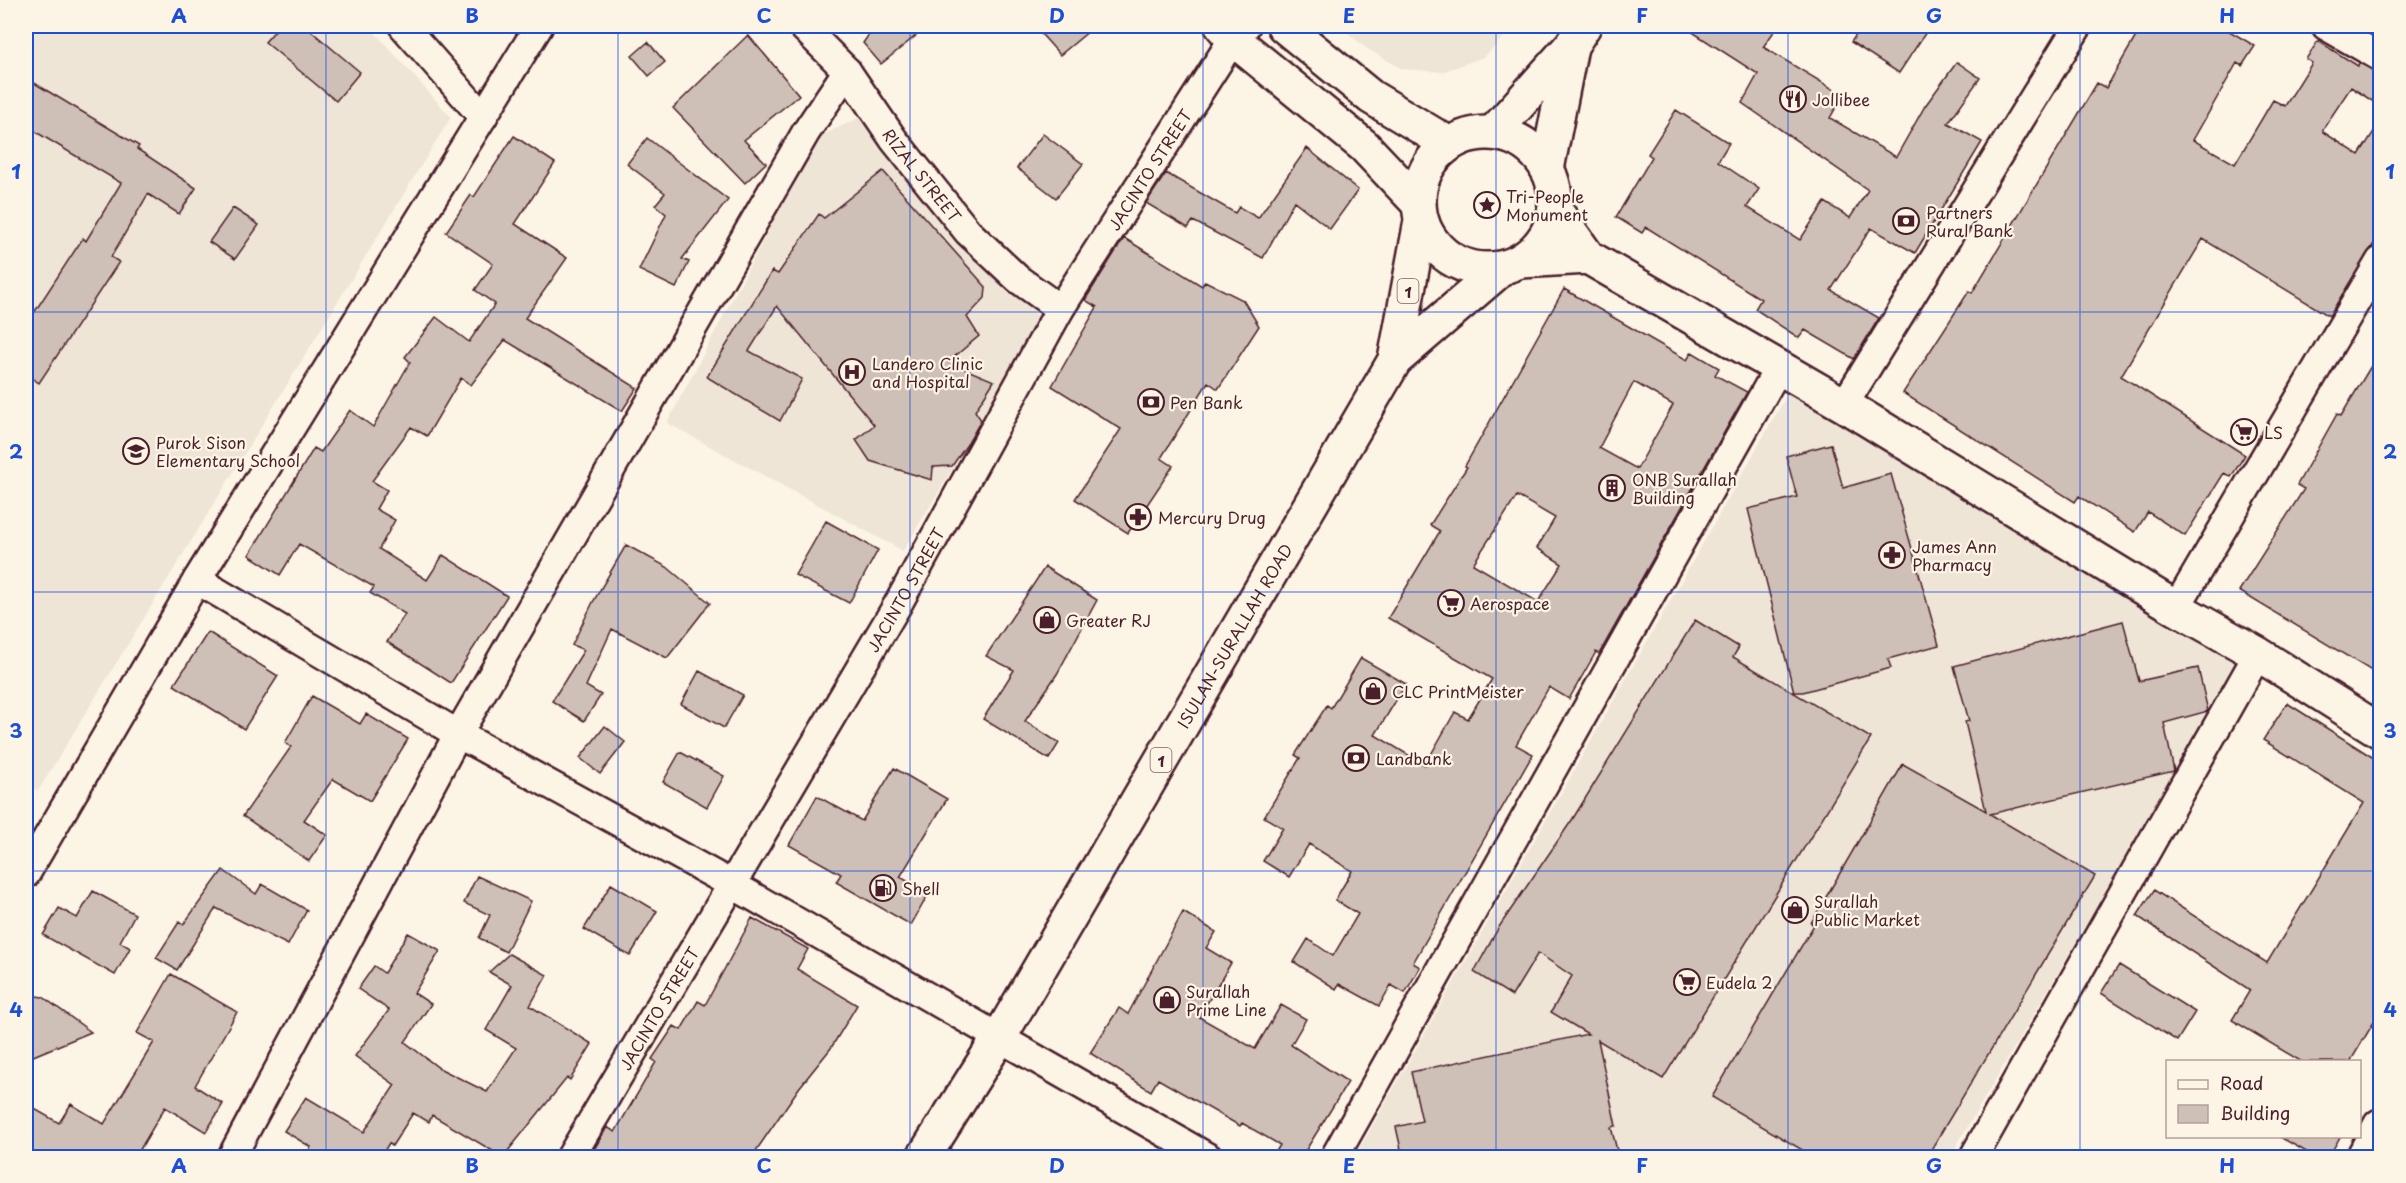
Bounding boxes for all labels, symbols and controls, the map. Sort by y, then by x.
text: A [171,0,187,30]
text: B [465,0,479,30]
text: C [756,0,772,30]
text: D [1049,0,1065,30]
text: E [1343,0,1355,30]
text: F [1636,0,1648,30]
text: G [1926,0,1942,30]
text: H [2219,0,2235,30]
restaurant icon: Jollibee [1778,84,1808,114]
place label: Jollibee [1812,87,1870,111]
street label: JACINTO STREET [1102,104,1197,235]
street label: RIZAL STREET [877,123,967,227]
text: 1 [11,156,21,186]
text: 1 [2385,156,2395,186]
place label: Tri-People Monument [1506,184,1589,226]
place icon: Tri-People Monument [1472,190,1502,220]
place label: Partners Rural Bank [1926,200,2013,242]
bank icon: Partners Rural Bank [1891,206,1921,236]
road number: 1 [1398,279,1418,303]
place label: Landero Clinic and Hospital [872,351,983,393]
hospital icon: Landero Clinic and Hospital [837,357,867,387]
bank icon: Pen Bank [1136,387,1166,417]
place label: Pen Bank [1170,390,1243,414]
supermarket icon: LS [2229,417,2259,447]
place label: LS [2264,420,2283,444]
place label: Purok Sison Elementary School [156,430,300,472]
text: 2 [9,436,23,466]
school or university icon: Purok Sison Elementary School [121,436,151,466]
text: 2 [2383,436,2397,466]
place label: ONB Surallah Building [1632,467,1737,509]
building icon: ONB Surallah Building [1597,473,1627,503]
pharmacy icon: Mercury Drug [1123,502,1153,532]
place label: Mercury Drug [1158,505,1266,529]
street label: JACINTO STREET [860,523,950,656]
place label: James Ann Pharmacy [1912,534,1997,576]
street label: ISULAN-SURALLAH ROAD [1171,539,1297,733]
pharmacy icon: James Ann Pharmacy [1877,540,1907,570]
supermarket icon: Aerospace [1436,588,1466,618]
place label: Aerospace [1470,591,1550,615]
shop icon: Greater RJ [1032,605,1062,635]
place label: Greater RJ [1066,608,1151,632]
shop icon: CLC PrintMeister [1358,676,1388,706]
place label: CLC PrintMeister [1392,679,1524,703]
text: 3 [9,715,23,745]
text: 3 [2383,715,2397,745]
bank icon: Landbank [1341,743,1371,773]
place label: Landbank [1376,746,1452,770]
road number: 1 [1150,748,1172,772]
fuel station icon: Shell [868,873,898,903]
place label: Shell [902,876,940,900]
place label: Surallah Public Market [1814,889,1920,931]
shop icon: Surallah Public Market [1780,895,1810,925]
street label: JACINTO STREET [613,942,705,1074]
supermarket icon: Eudela 2 [1672,967,1702,997]
place label: Eudela 2 [1706,970,1773,994]
place label: Surallah Prime Line [1186,979,1267,1021]
shop icon: Surallah Prime Line [1152,985,1182,1015]
text: 4 [9,994,23,1024]
text: 4 [2383,994,2397,1024]
legend [2166,1060,2361,1138]
text: Road [2220,1069,2264,1096]
text: Building [2220,1099,2290,1126]
text: A [171,1150,187,1180]
text: B [465,1150,479,1180]
text: C [756,1150,772,1180]
text: D [1049,1150,1065,1180]
text: E [1343,1150,1355,1180]
text: F [1636,1150,1648,1180]
text: G [1926,1150,1942,1180]
text: H [2219,1150,2235,1180]

